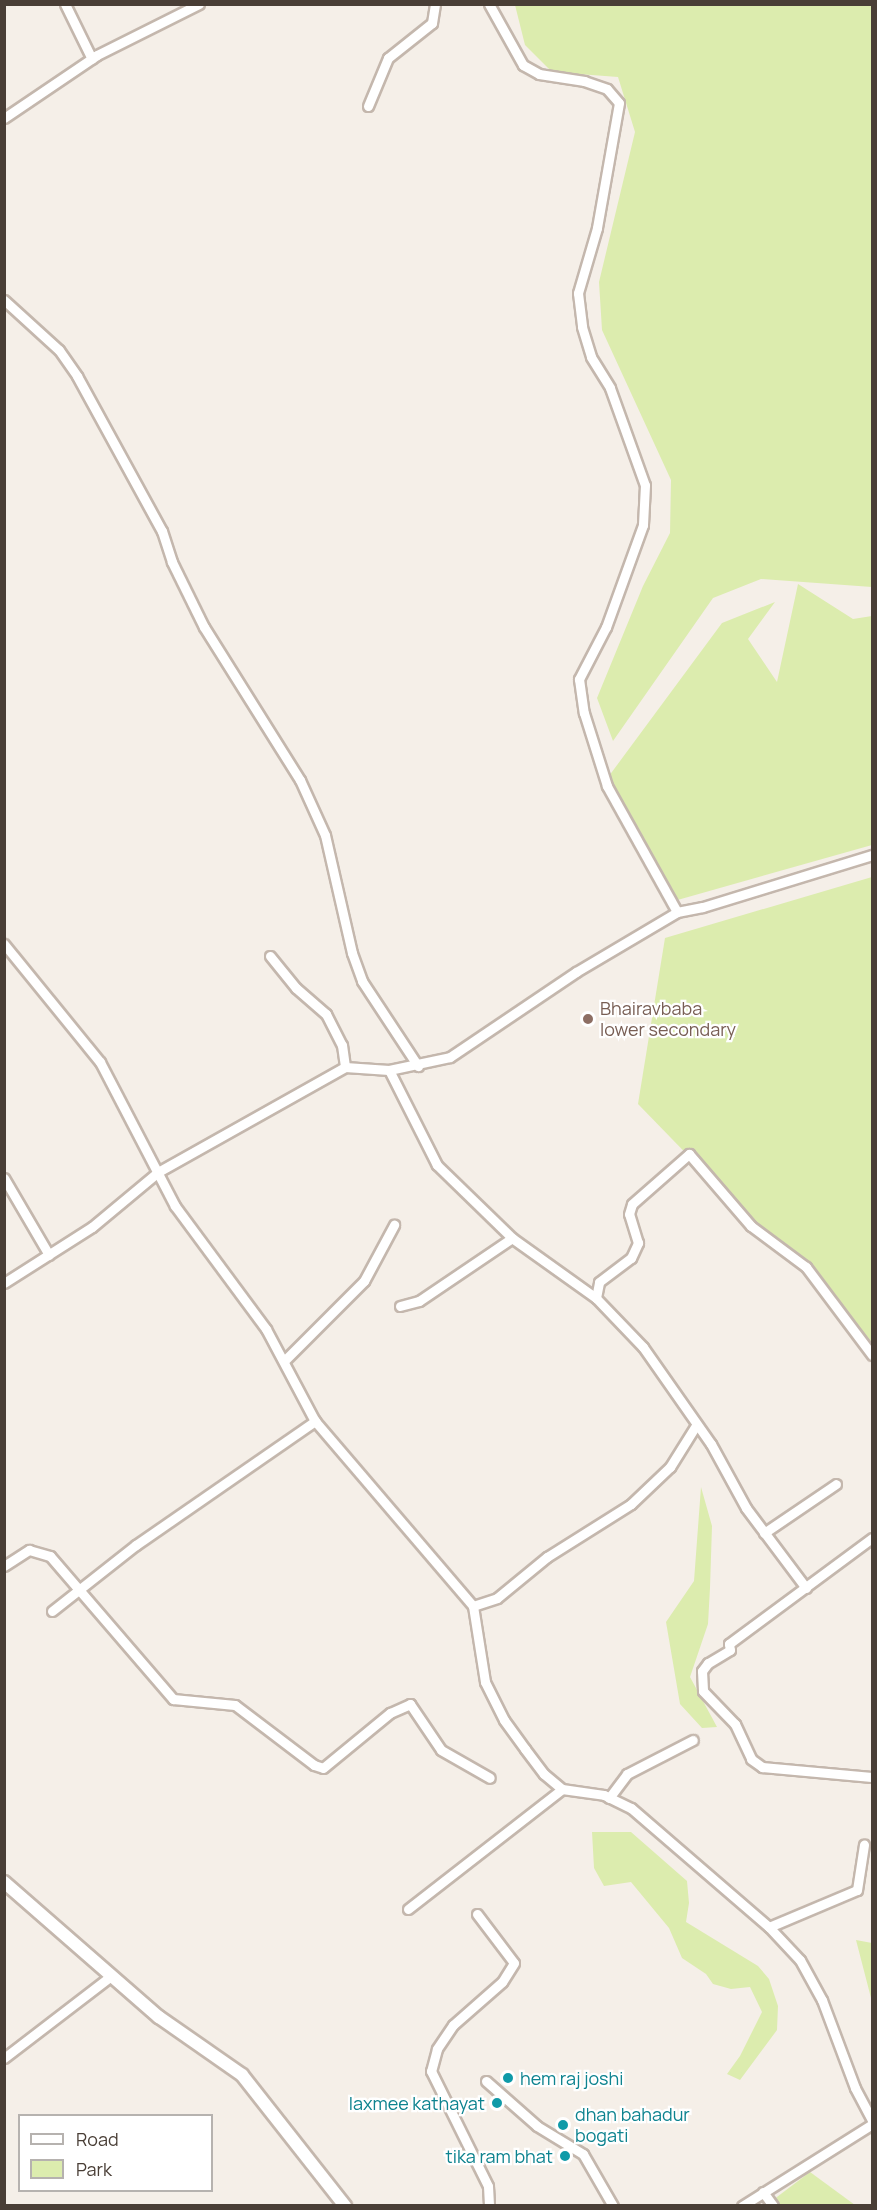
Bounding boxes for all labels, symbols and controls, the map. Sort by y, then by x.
place label: Bhairavbaba lower secondary [600,998,736,1040]
marker: Bhairavbaba lower secondary [581,1012,595,1026]
place label: hem raj joshi [520,2067,623,2089]
marker: hem raj joshi [501,2071,515,2085]
place label: laxmee kathayat [349,2092,485,2114]
marker: laxmee kathayat [490,2096,504,2110]
place label: dhan bahadur bogati [575,2104,690,2146]
legend [18,2114,213,2192]
marker: dhan bahadur bogati [556,2118,570,2132]
text: Road [76,2127,119,2151]
place label: tika ram bhat [446,2145,553,2167]
marker: tika ram bhat [558,2149,572,2163]
text: Park [76,2157,112,2181]

